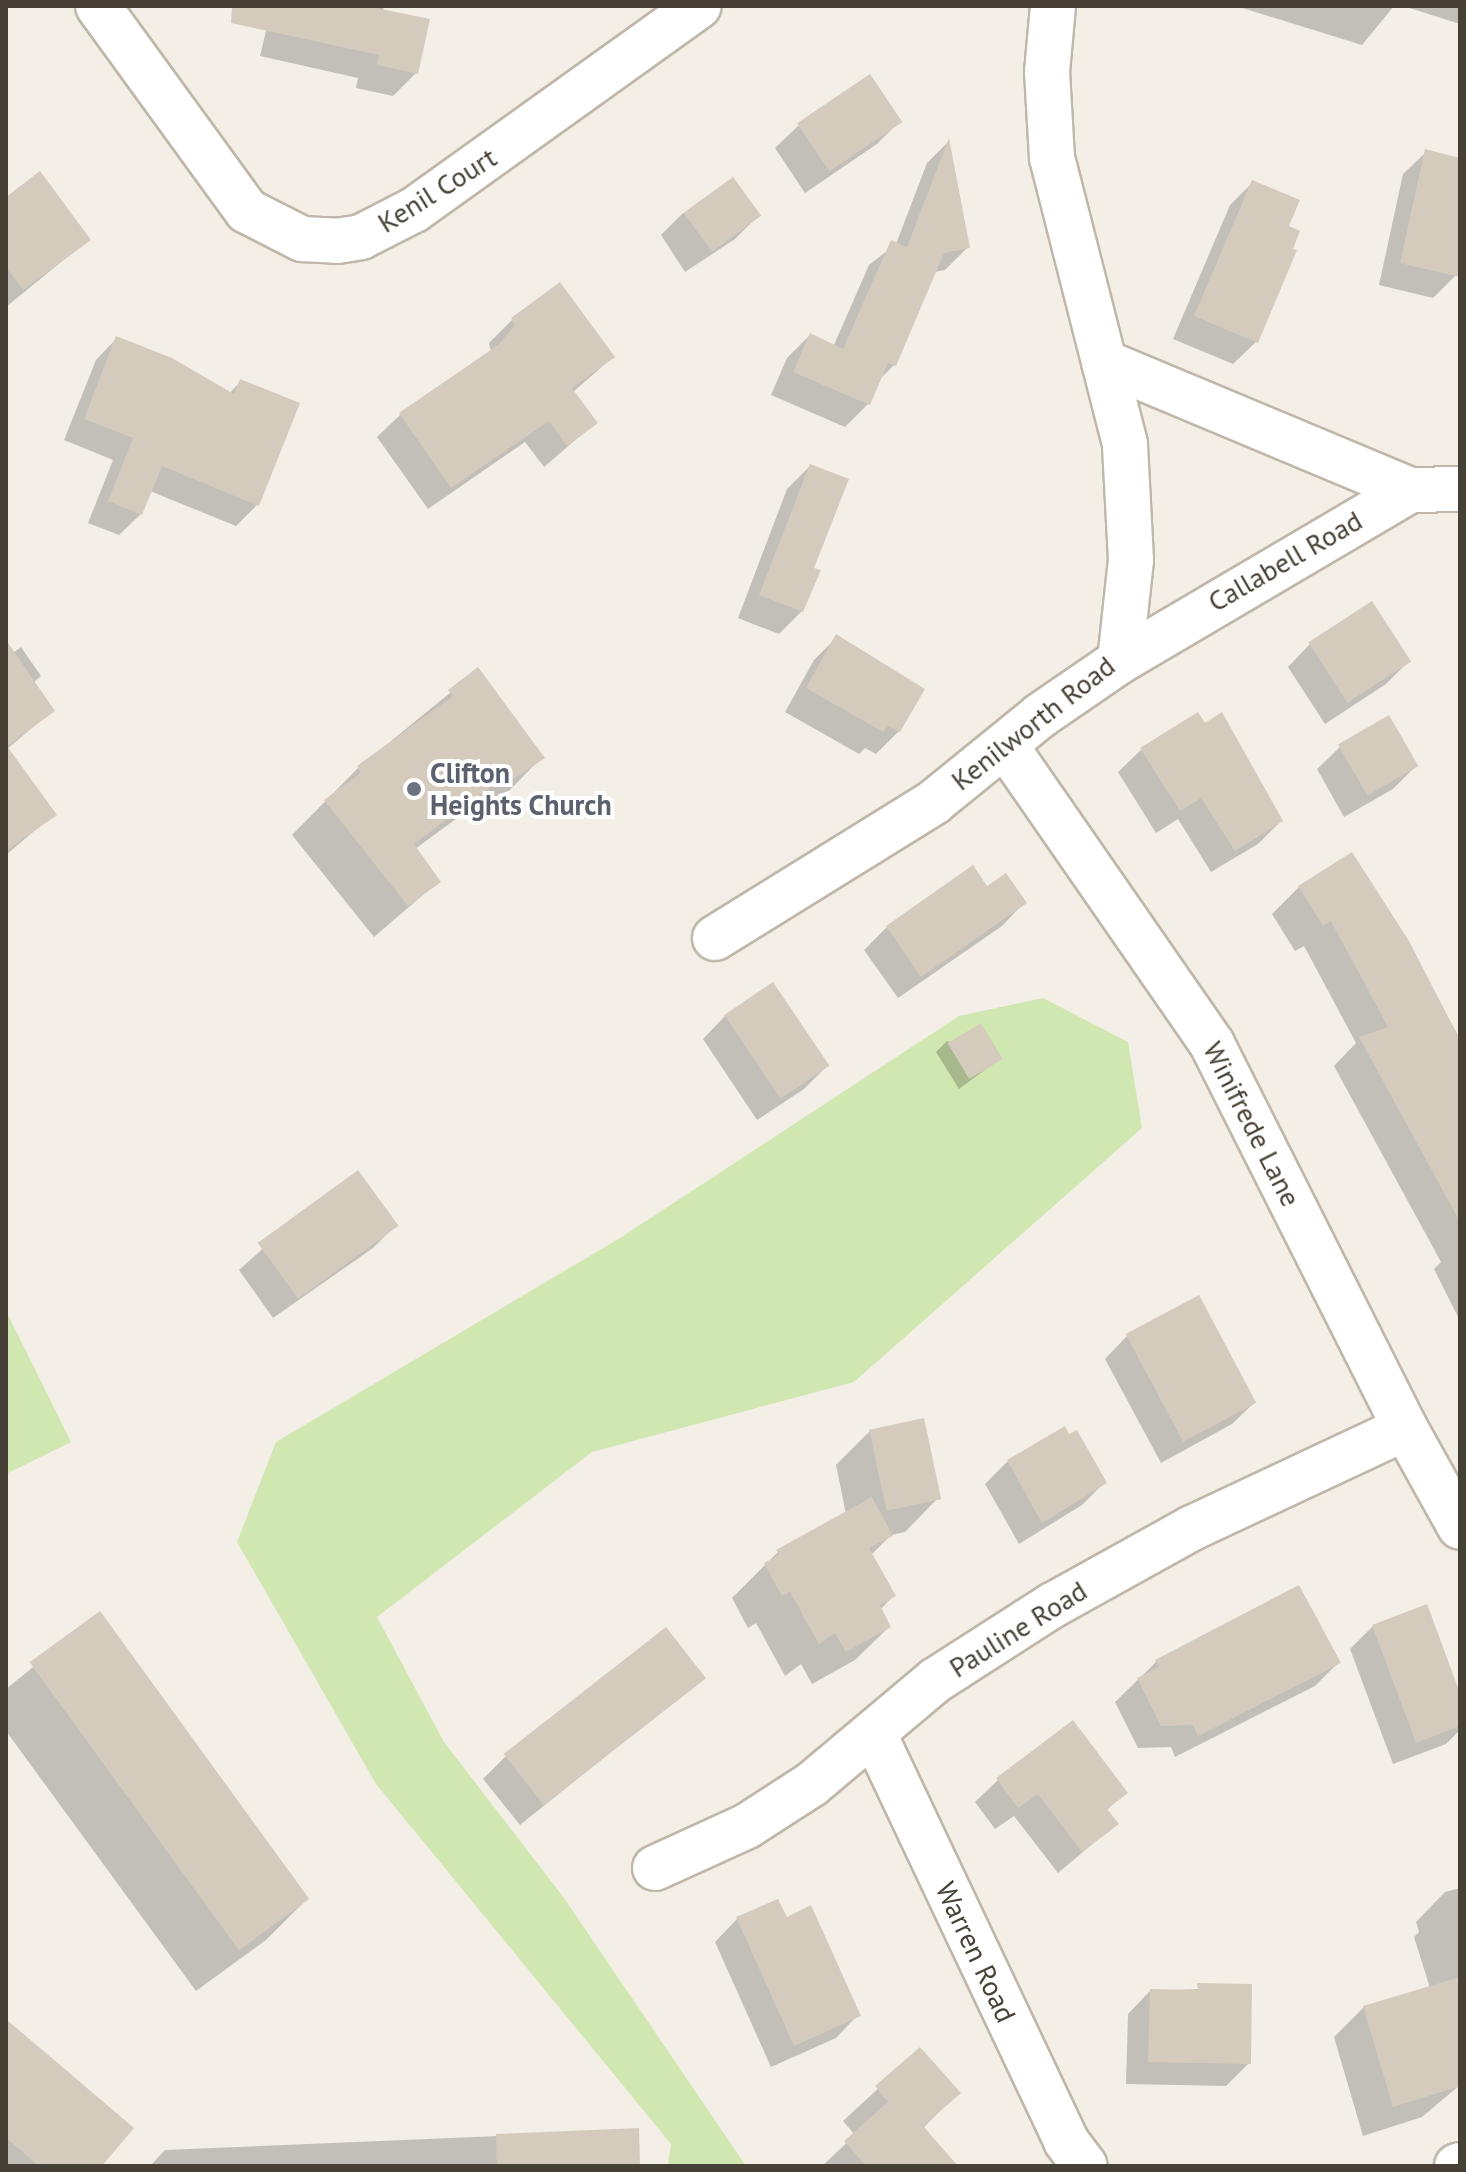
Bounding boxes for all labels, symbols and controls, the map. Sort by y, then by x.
street label: Kenil Court [372,140,502,240]
street label: Callabell Road [1202,503,1368,619]
street label: Kenilworth Road [945,649,1121,797]
place label: Clifton Heights Church [430,756,612,822]
marker: Clifton Heights Church [405,780,423,798]
street label: Winifrede Lane [1196,1036,1308,1212]
street label: Pauline Road [943,1574,1093,1684]
street label: Warren Road [929,1876,1023,2028]

